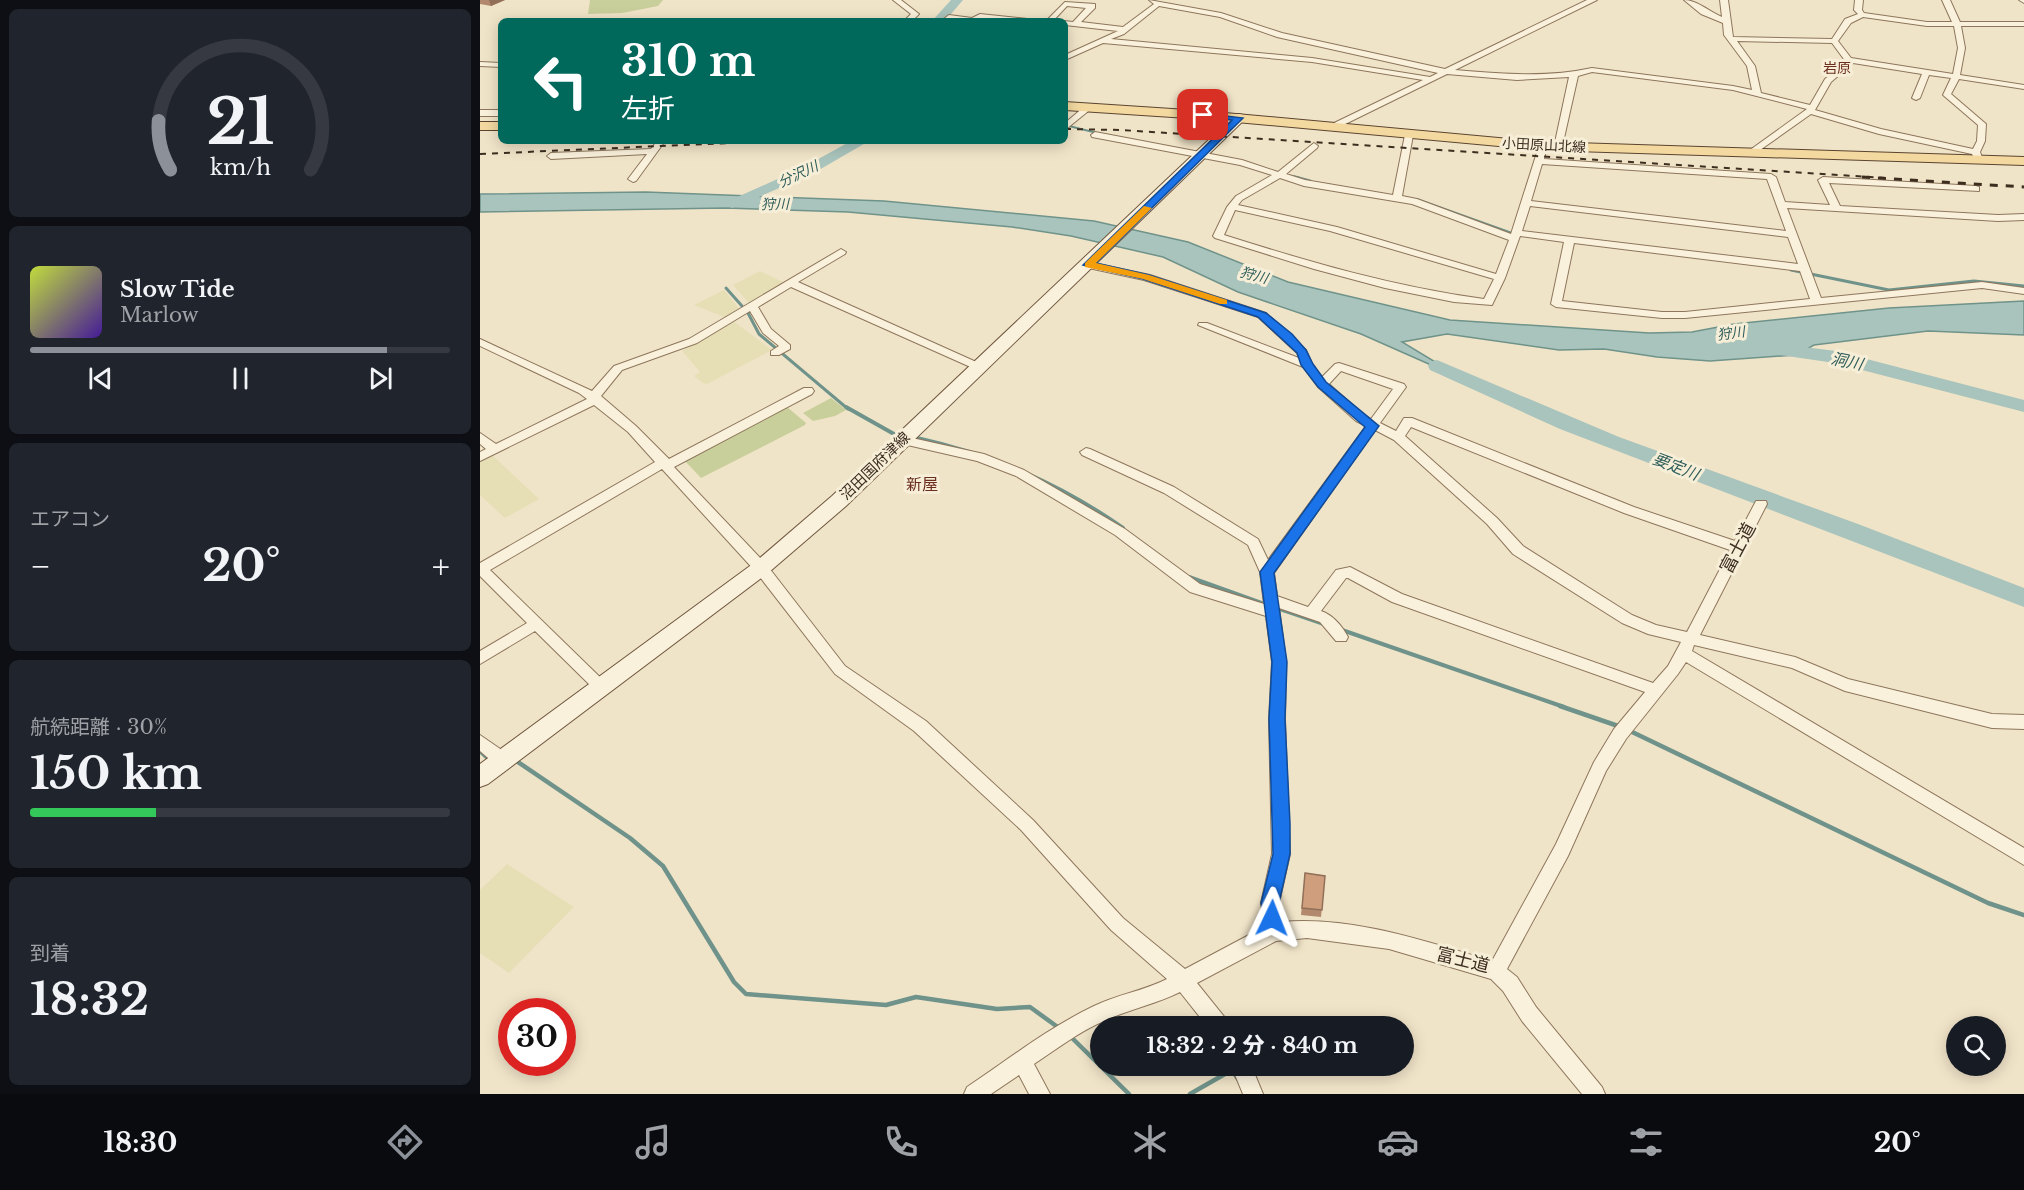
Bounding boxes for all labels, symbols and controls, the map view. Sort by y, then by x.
text: 310 m [621,35,755,87]
icon: left [522,42,600,120]
district label: 岩原 [1823,59,1851,77]
text: 21 [206,83,274,161]
pin [1177,89,1228,140]
text: 左折 [621,92,675,125]
icon: arrive [1186,98,1219,131]
street label: 小田原山北線 [1502,134,1586,156]
text: km/h [210,154,271,181]
water label: 分沢川 [775,156,823,191]
water label: 狩川 [761,195,791,213]
water label: 狩川 [1238,263,1272,288]
text: Slow Tide [120,276,235,303]
text: Marlow [120,303,199,327]
water label: 狩川 [1716,322,1748,344]
water label: 洞川 [1829,348,1867,375]
icon: previous [84,362,117,395]
icon: pause [224,362,257,395]
icon: next [364,362,397,395]
street label: 沼田国府津線 [836,428,914,504]
water label: 要定川 [1650,448,1704,485]
district label: 新屋 [906,474,938,494]
text: エアコン [30,507,110,531]
street label: 富士道 [1716,519,1760,577]
text: 20° [202,537,281,593]
text: − [30,546,51,587]
text: + [432,546,450,587]
text: 航続距離 · 30% [30,715,167,739]
text: 150 km [30,745,202,801]
position arrow [1240,886,1304,950]
text: 到着 [30,941,70,965]
street label: 富士道 [1434,943,1492,977]
text: 18:32 [30,971,149,1027]
speed limit sign: 30 [498,998,576,1076]
map controls [1946,1016,2006,1076]
button: search [1946,1016,2006,1076]
text: 18:32 · 2 分 · 840 m [1146,1032,1358,1059]
icon: directions [384,1121,426,1163]
icon: music [632,1121,674,1163]
icon: phone [880,1121,922,1163]
icon: climate [1129,1121,1171,1163]
icon: car [1377,1121,1419,1163]
icon: filters [1625,1121,1667,1163]
text: 18:30 [103,1126,177,1159]
text: 20° [1874,1126,1921,1159]

